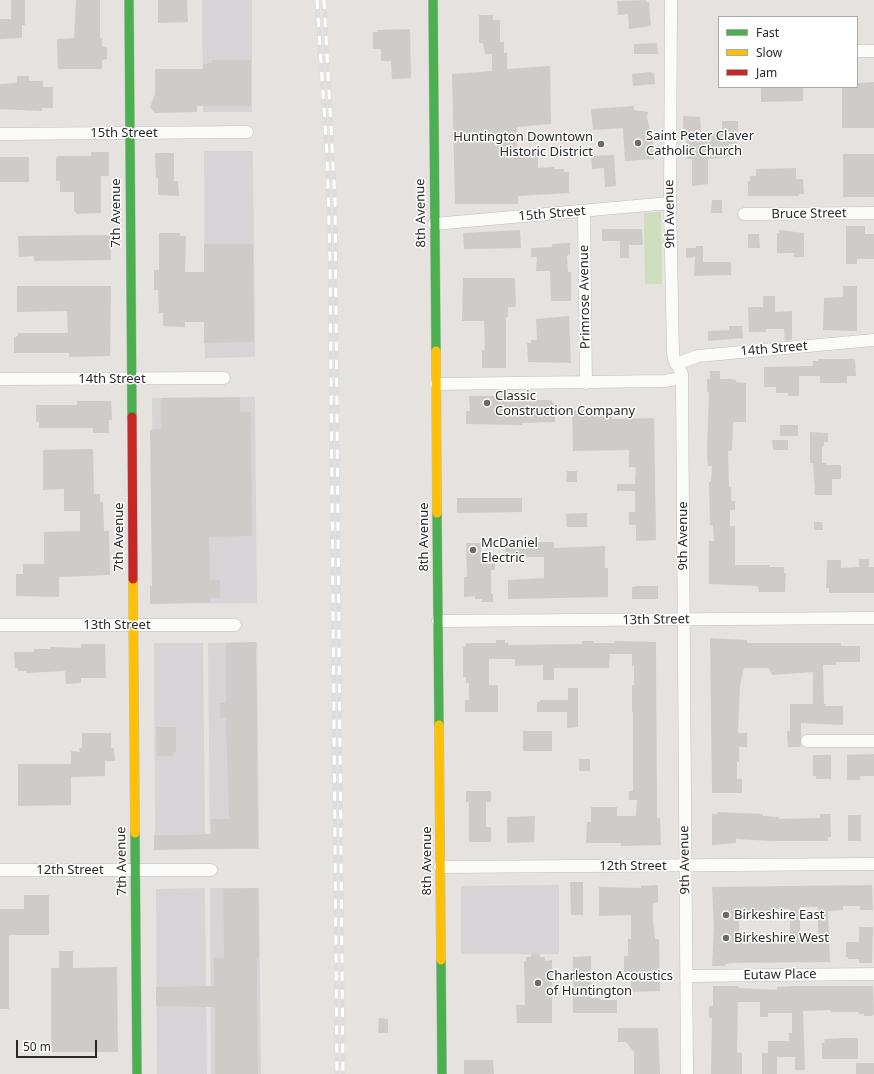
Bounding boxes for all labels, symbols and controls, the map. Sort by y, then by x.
legend [718,16,858,88]
text: Fast [756,24,779,41]
text: Slow [756,44,782,61]
text: Jam [756,64,777,81]
street label: 15th Street [90,125,158,141]
place label: Saint Peter Claver Catholic Church [646,128,754,159]
place label: Huntington Downtown Historic District [453,129,593,160]
marker: Saint Peter Claver Catholic Church [633,138,643,148]
marker: Huntington Downtown Historic District [596,139,606,149]
street label: 7th Avenue [108,178,124,248]
street label: 8th Avenue [413,178,429,248]
street label: 9th Avenue [662,179,678,249]
street label: 15th Street [518,203,586,225]
street label: Bruce Street [771,206,847,222]
street label: Primrose Avenue [576,245,594,349]
street label: 14th Street [740,338,808,360]
street label: 14th Street [78,371,146,387]
place label: Classic Construction Company [495,388,635,419]
marker: Classic Construction Company [482,398,492,408]
street label: 9th Avenue [675,501,691,571]
street label: 7th Avenue [111,502,127,572]
street label: 8th Avenue [416,502,432,572]
place label: McDaniel Electric [481,535,538,566]
marker: McDaniel Electric [468,545,478,555]
street label: 13th Street [622,612,690,628]
street label: 13th Street [83,617,151,633]
street label: 9th Avenue [677,825,693,895]
street label: 7th Avenue [114,826,130,896]
street label: 8th Avenue [419,826,435,896]
street label: 12th Street [599,858,667,874]
street label: 12th Street [36,862,104,878]
place label: Birkeshire East [734,907,824,923]
marker: Birkeshire East [721,910,731,920]
place label: Birkeshire West [734,930,829,946]
marker: Birkeshire West [721,933,731,943]
street label: Eutaw Place [743,967,817,983]
place label: Charleston Acoustics of Huntington [546,968,673,999]
marker: Charleston Acoustics of Huntington [533,978,543,988]
scale bar [18,1032,99,1058]
text: 50 m [23,1038,51,1055]

